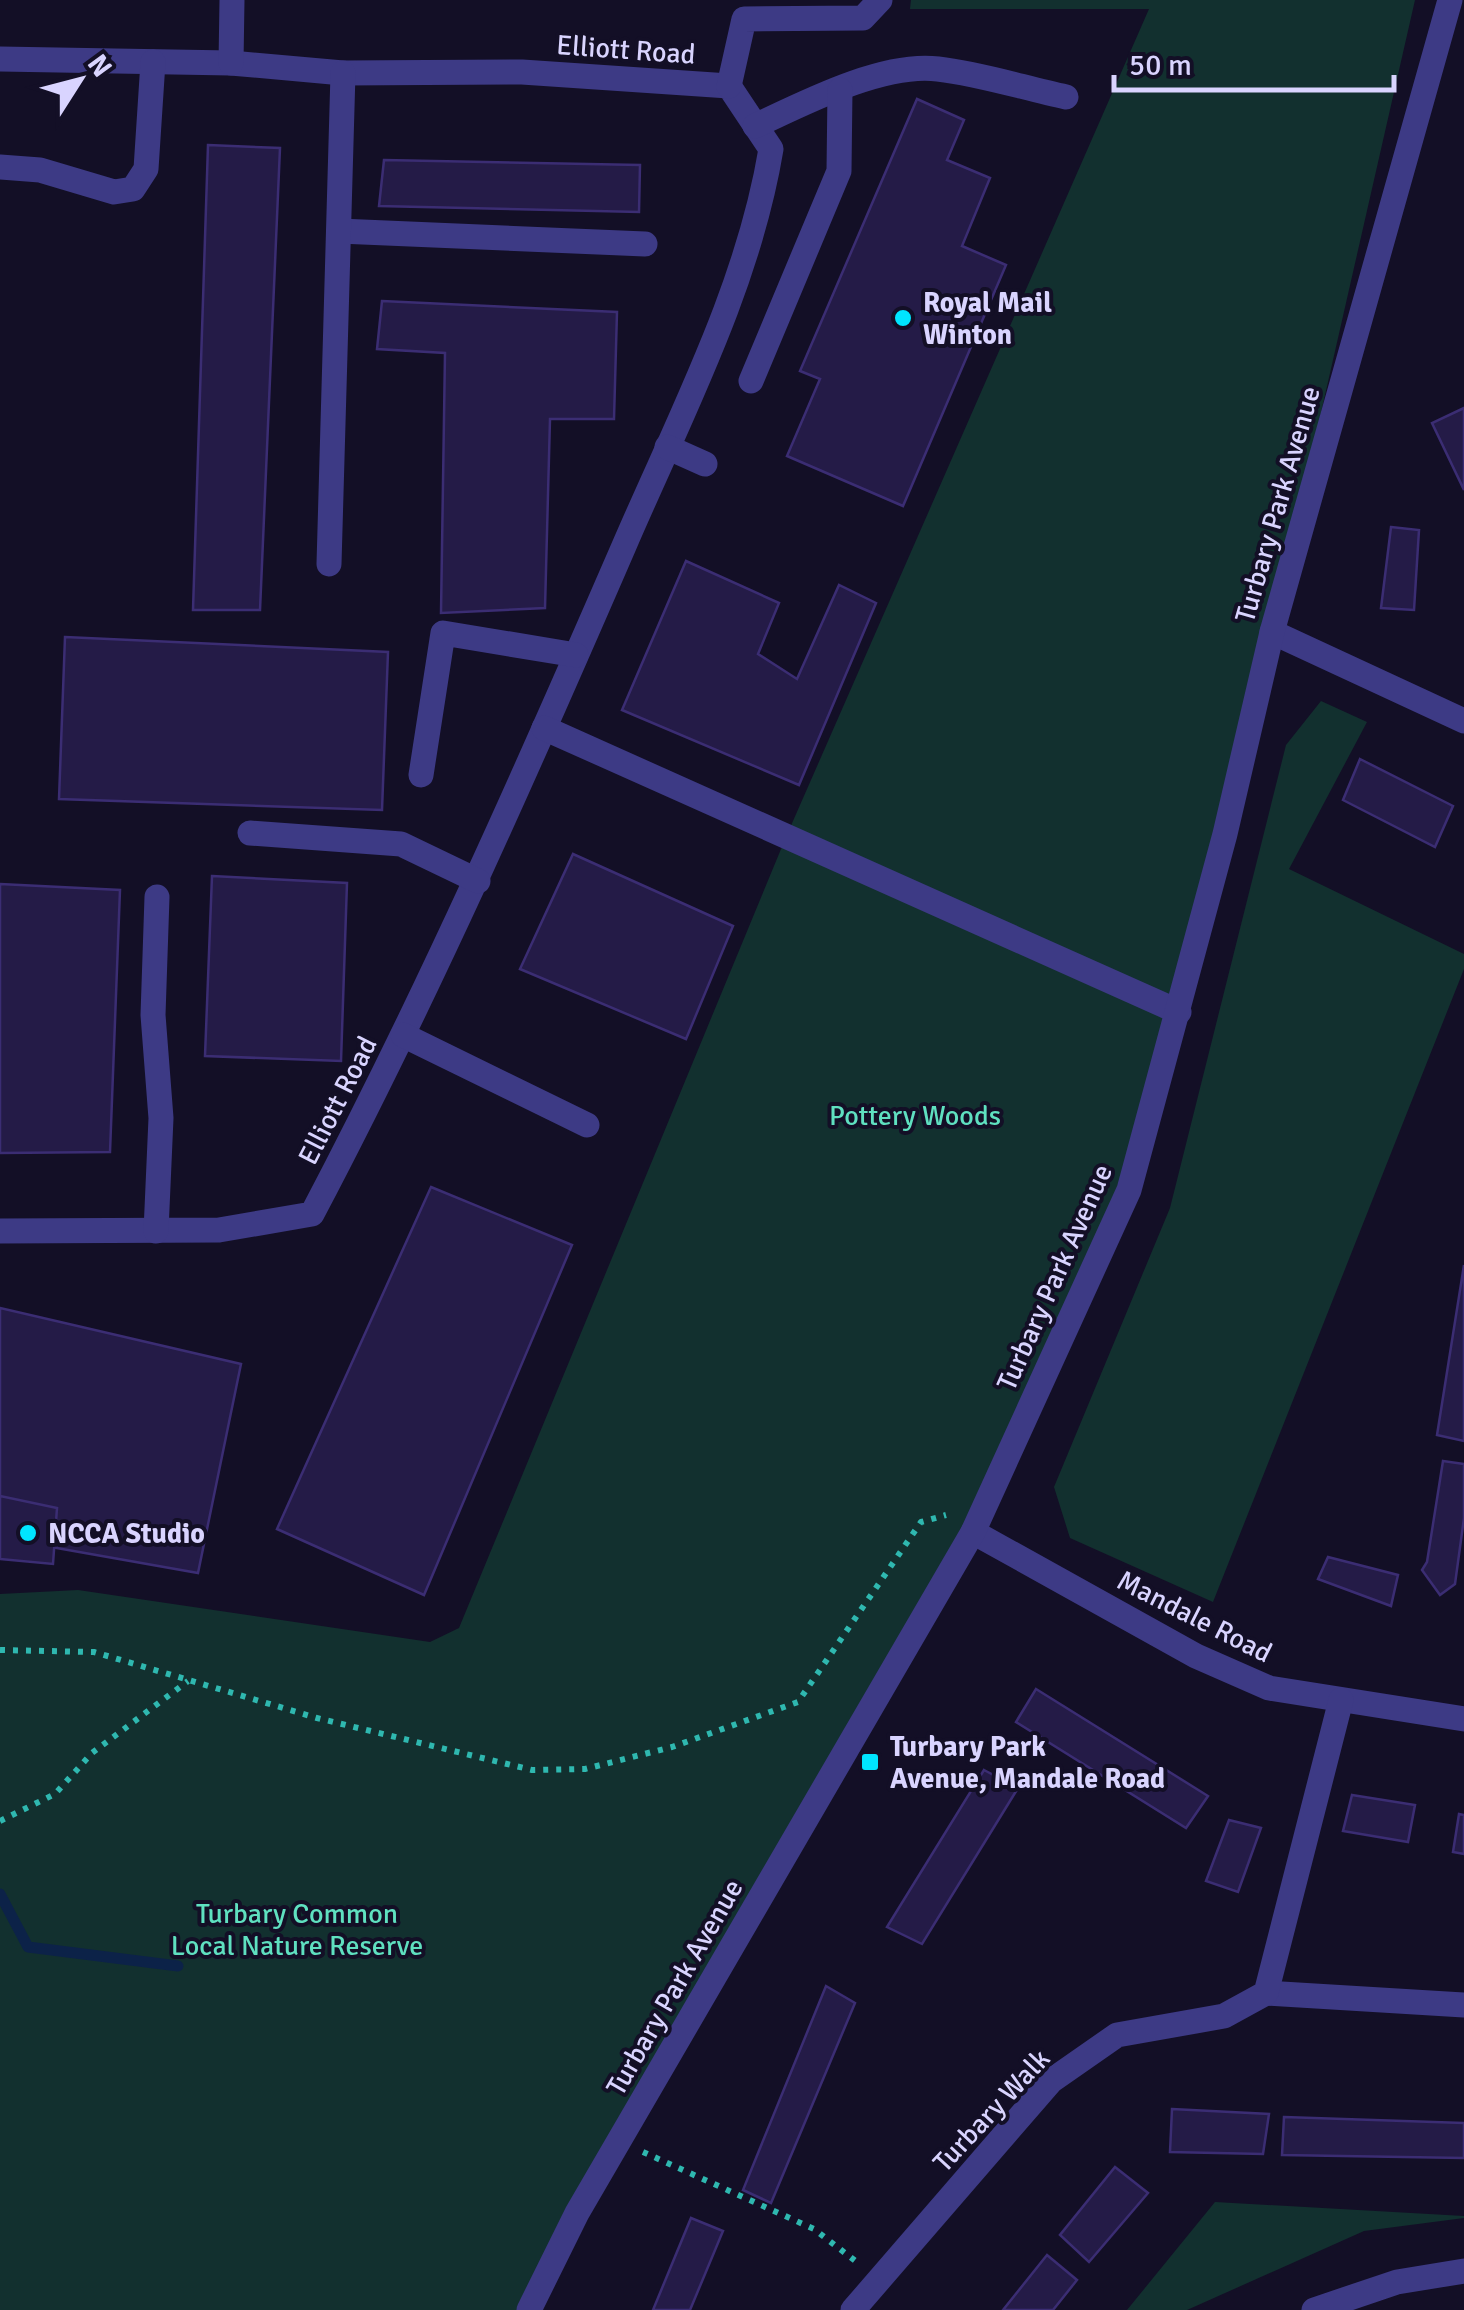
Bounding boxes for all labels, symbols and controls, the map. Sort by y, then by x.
street label: Elliott Road [555,28,697,72]
north arrow [30,30,130,130]
scale bar [1114,30,1394,92]
text: 50 m [1129,47,1192,84]
text: N [80,48,119,84]
place label: Royal Mail Winton [923,286,1052,352]
marker: Royal Mail Winton [892,307,914,329]
street label: Turbary Park Avenue [1228,382,1328,626]
street label: Elliott Road [291,1031,385,1170]
park label: Pottery Woods [829,1099,1001,1133]
street label: Turbary Park Avenue [990,1159,1120,1396]
place label: NCCA Studio [48,1517,205,1551]
marker: NCCA Studio [17,1522,39,1544]
street label: Mandale Road [1111,1563,1278,1670]
place label: Turbary Park Avenue, Mandale Road [890,1730,1165,1796]
marker: Turbary Park Avenue, Mandale Road [859,1751,881,1773]
street label: Turbary Park Avenue [599,1873,751,2102]
park label: Turbary Common Local Nature Reserve [171,1897,423,1963]
street label: Turbary Walk [926,2042,1057,2179]

